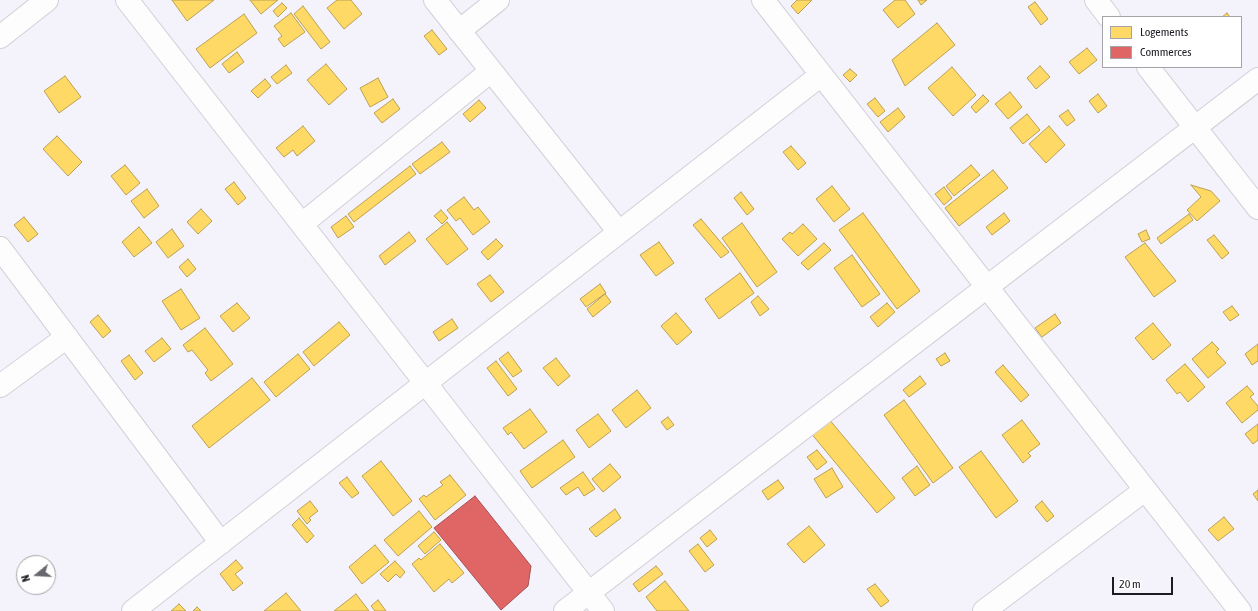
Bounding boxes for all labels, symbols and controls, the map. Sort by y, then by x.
legend [1102,16,1242,68]
text: Logements [1140,25,1188,39]
text: Commerces [1140,45,1191,59]
north arrow [16,555,56,595]
scale bar [1114,569,1175,595]
text: N [19,573,32,583]
text: 20 m [1119,577,1141,591]

